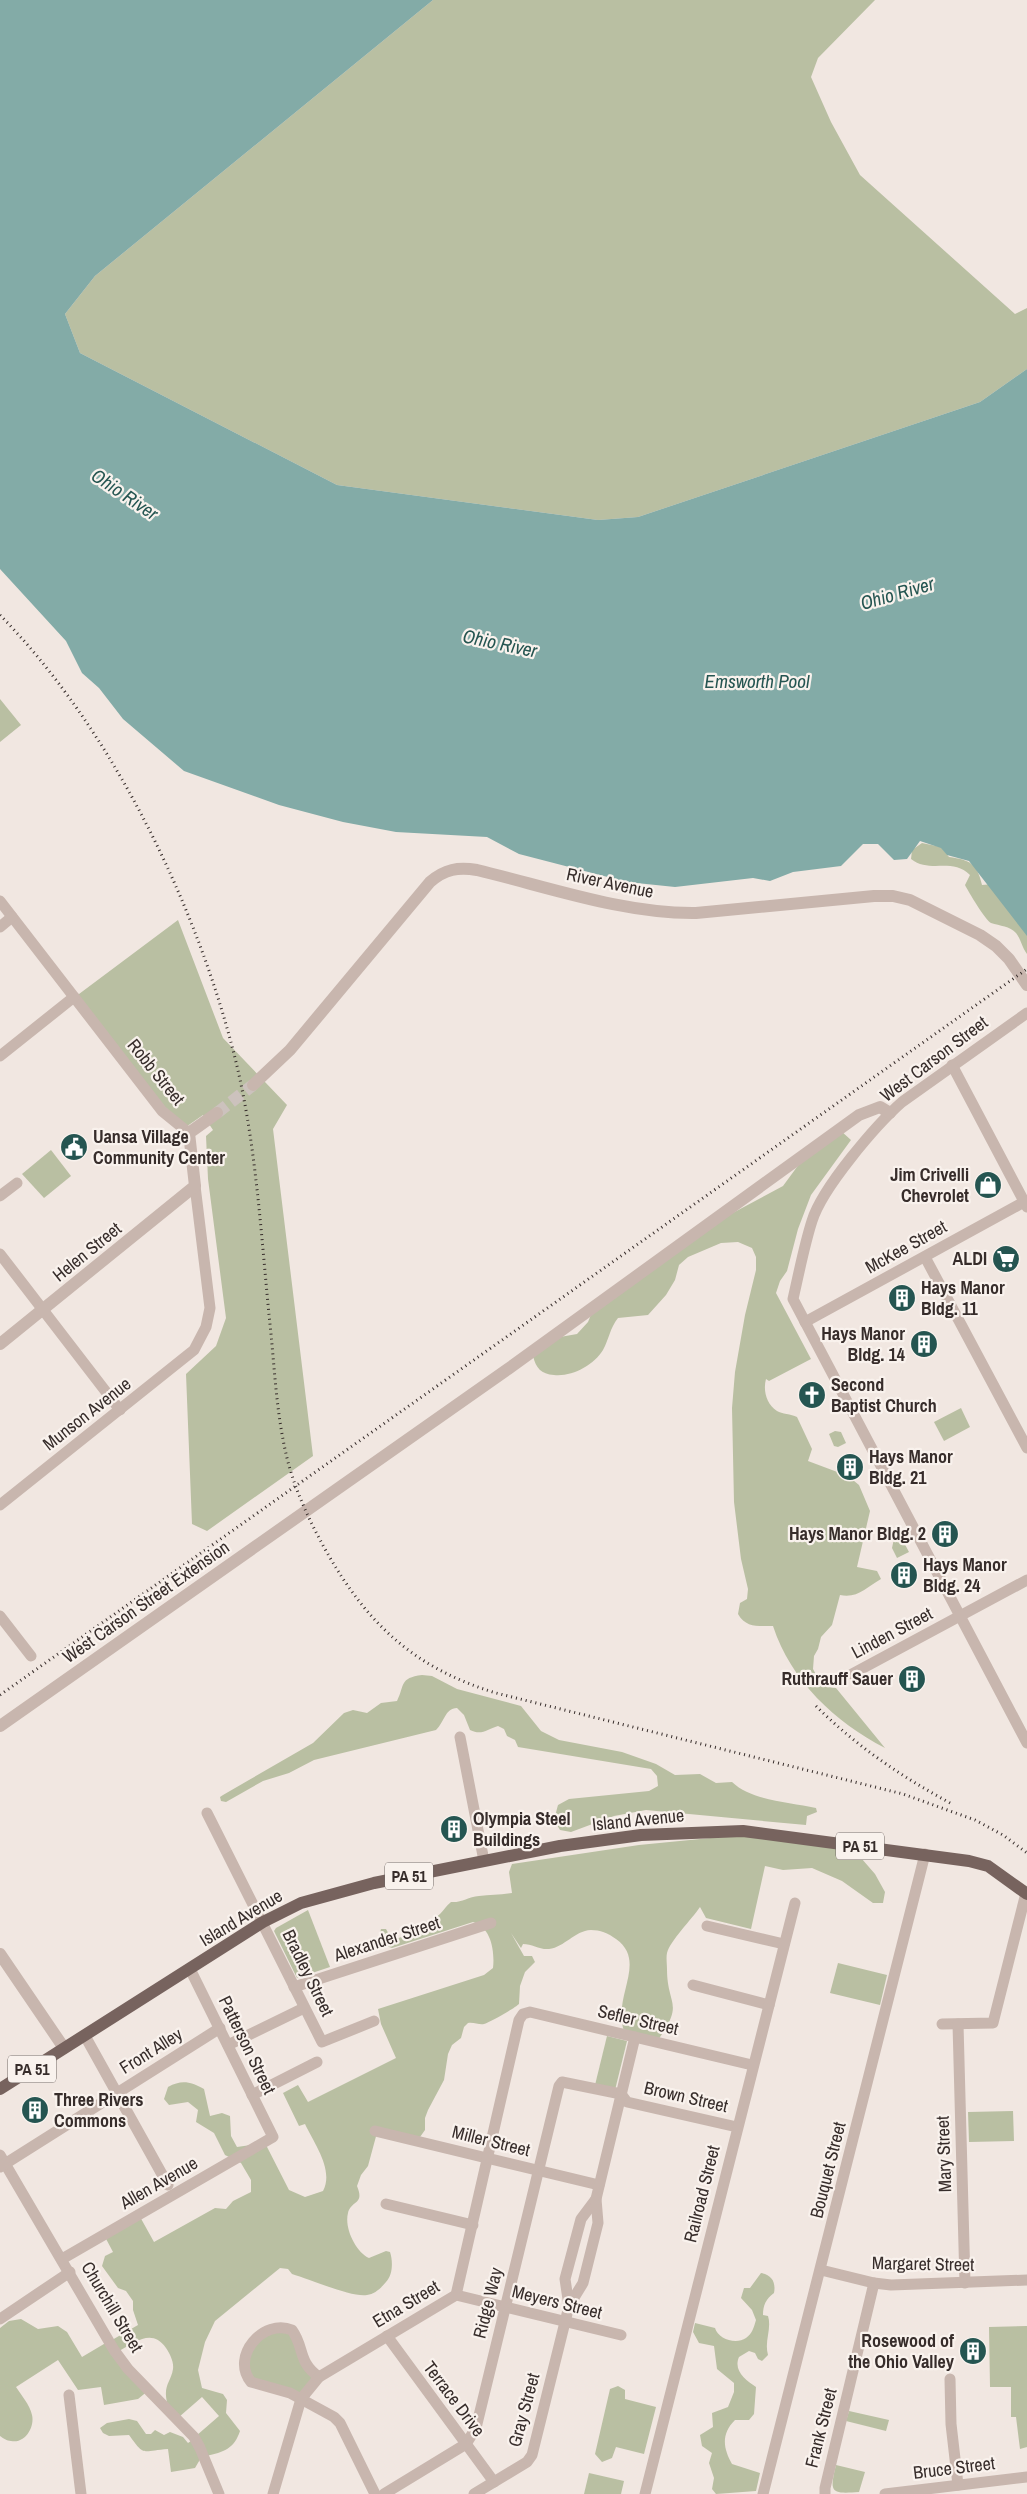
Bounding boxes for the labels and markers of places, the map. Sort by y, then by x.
place label: Uansa Village Community Center [93,1124,225,1170]
public building icon: Uansa Village Community Center [59,1132,89,1162]
place label: Jim Crivelli Chevrolet [890,1162,969,1208]
shop icon: Jim Crivelli Chevrolet [973,1170,1003,1200]
supermarket icon: ALDI [991,1244,1021,1274]
place label: ALDI [953,1246,987,1271]
place label: Hays Manor Bldg. 11 [921,1275,1005,1321]
building icon: Hays Manor Bldg. 11 [887,1283,917,1313]
place label: Hays Manor Bldg. 14 [821,1321,906,1367]
building icon: Hays Manor Bldg. 14 [909,1329,939,1359]
place label: Second Baptist Church [831,1372,937,1418]
church icon: Second Baptist Church [797,1380,827,1410]
place label: Hays Manor Bldg. 21 [869,1444,953,1490]
building icon: Hays Manor Bldg. 21 [835,1452,865,1482]
building icon: Hays Manor Bldg. 2 [930,1519,960,1549]
place label: Hays Manor Bldg. 2 [789,1521,926,1546]
place label: Hays Manor Bldg. 24 [923,1552,1007,1598]
building icon: Hays Manor Bldg. 24 [889,1560,919,1590]
building icon: Ruthrauff Sauer [897,1664,927,1694]
place label: Ruthrauff Sauer [781,1666,893,1691]
place label: Olympia Steel Buildings [473,1806,571,1852]
building icon: Olympia Steel Buildings [439,1814,469,1844]
place label: Three Rivers Commons [54,2087,143,2133]
building icon: Three Rivers Commons [20,2095,50,2125]
place label: Rosewood of the Ohio Valley [848,2328,955,2374]
building icon: Rosewood of the Ohio Valley [958,2336,988,2366]

